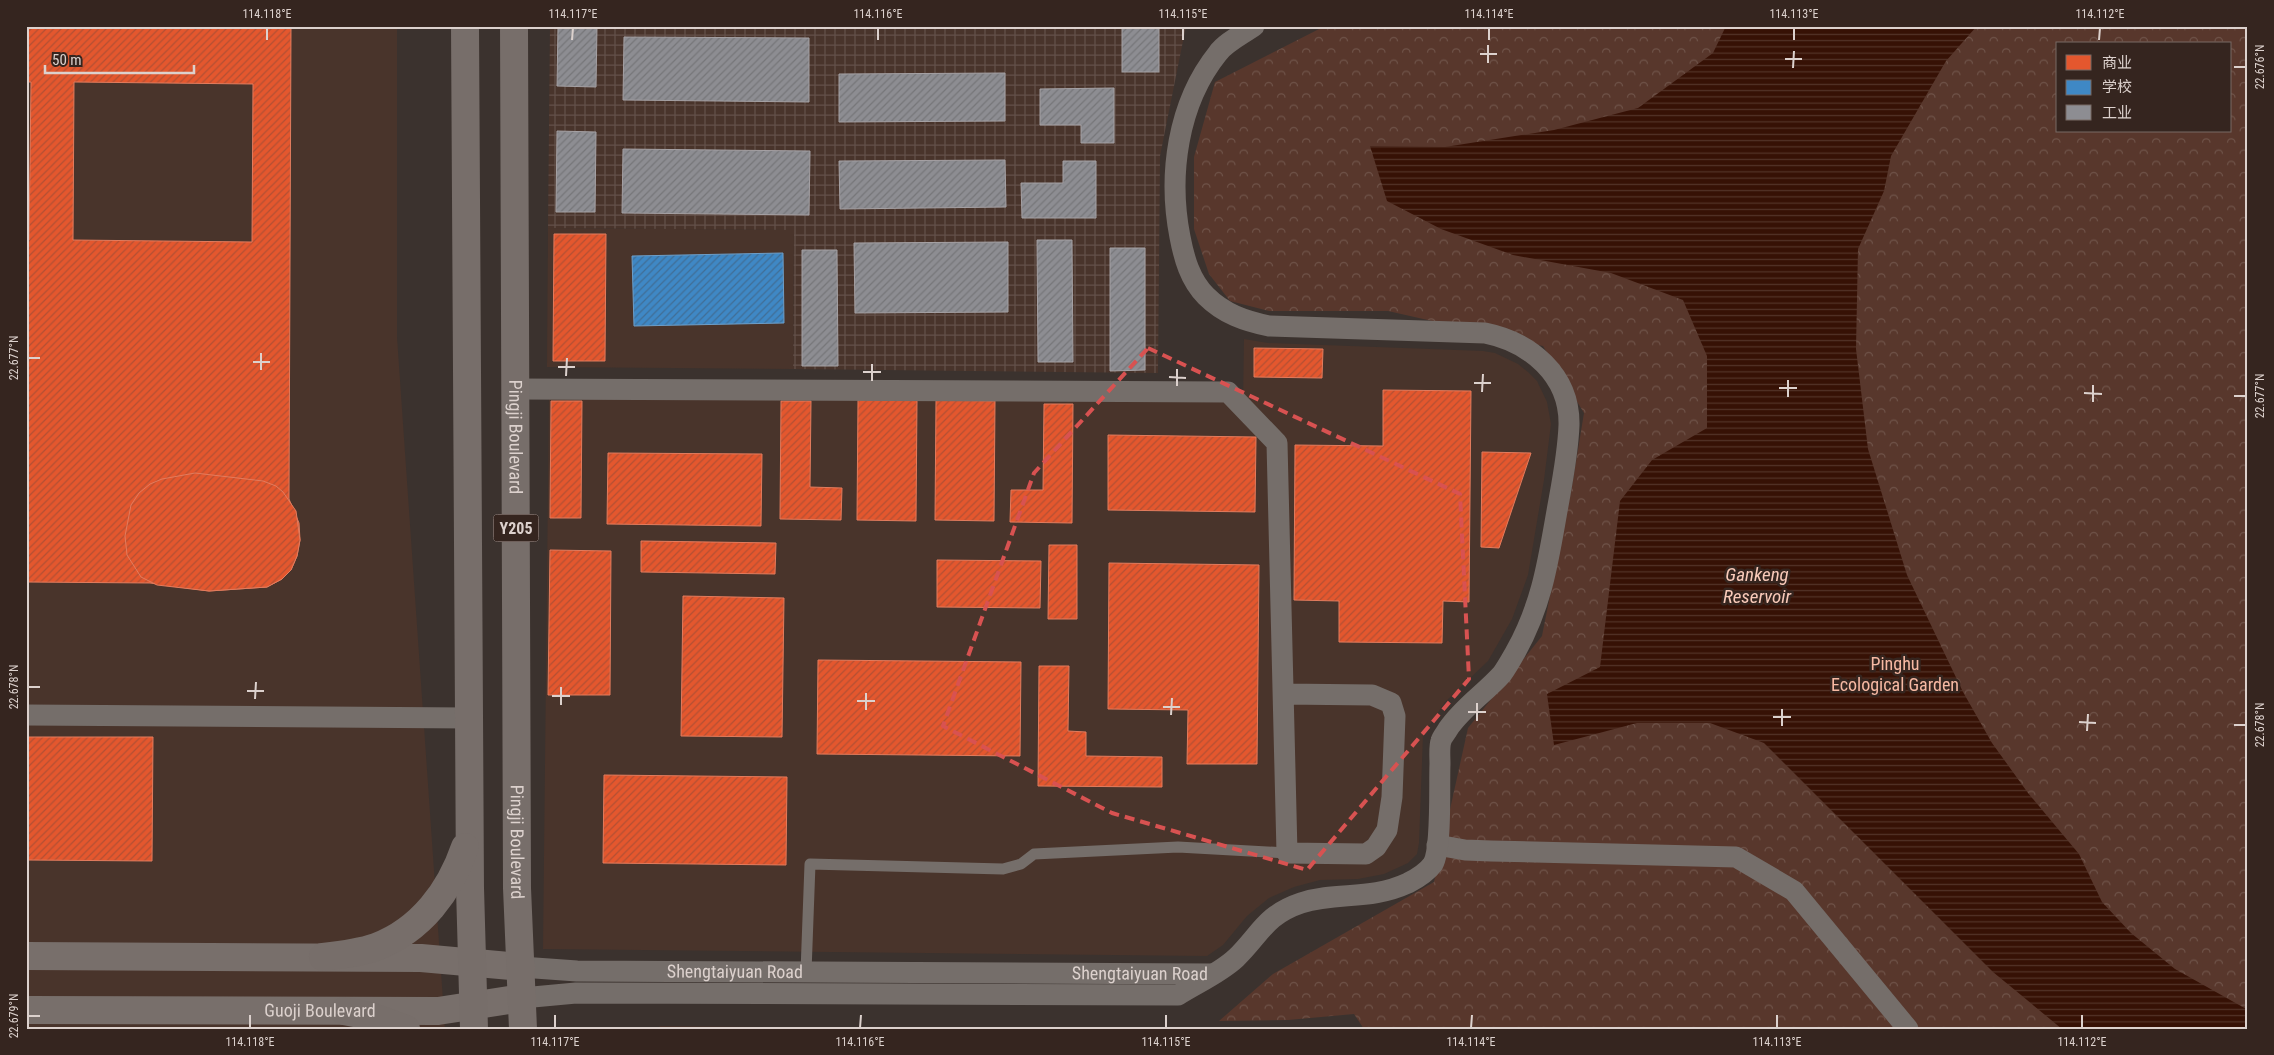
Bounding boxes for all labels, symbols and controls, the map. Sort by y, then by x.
text: 114.118°E [242,7,292,21]
text: 114.117°E [548,7,598,21]
text: 114.116°E [853,7,903,21]
text: 114.115°E [1158,7,1208,21]
text: 114.114°E [1464,7,1514,21]
text: 114.113°E [1769,7,1819,21]
text: 114.112°E [2075,7,2125,21]
scale bar [45,42,194,74]
legend [2056,42,2232,132]
text: 22.676°N [2253,45,2267,89]
text: 50 m [52,51,82,69]
text: 商业 [2102,54,2132,72]
text: 学校 [2102,78,2132,96]
text: 工业 [2102,104,2132,122]
text: 22.677°N [7,336,21,380]
text: 22.677°N [2253,374,2267,418]
street label: Pingji Boulevard [505,380,527,494]
road number: Y205 [494,514,538,542]
water label: Gankeng Reservoir [1723,563,1791,608]
park label: Pinghu Ecological Garden [1831,653,1959,695]
text: 22.678°N [7,665,21,709]
text: 22.678°N [2253,703,2267,747]
street label: Pingji Boulevard [507,785,528,900]
street label: Shengtaiyuan Road [667,960,803,982]
street label: Shengtaiyuan Road [1072,962,1208,984]
text: 22.679°N [7,994,21,1038]
street label: Guoji Boulevard [264,1000,376,1021]
text: 114.118°E [225,1035,275,1049]
text: 114.117°E [530,1035,580,1049]
text: 114.116°E [835,1035,885,1049]
text: 114.115°E [1141,1035,1191,1049]
text: 114.114°E [1446,1035,1496,1049]
text: 114.113°E [1752,1035,1802,1049]
text: 114.112°E [2057,1035,2107,1049]

